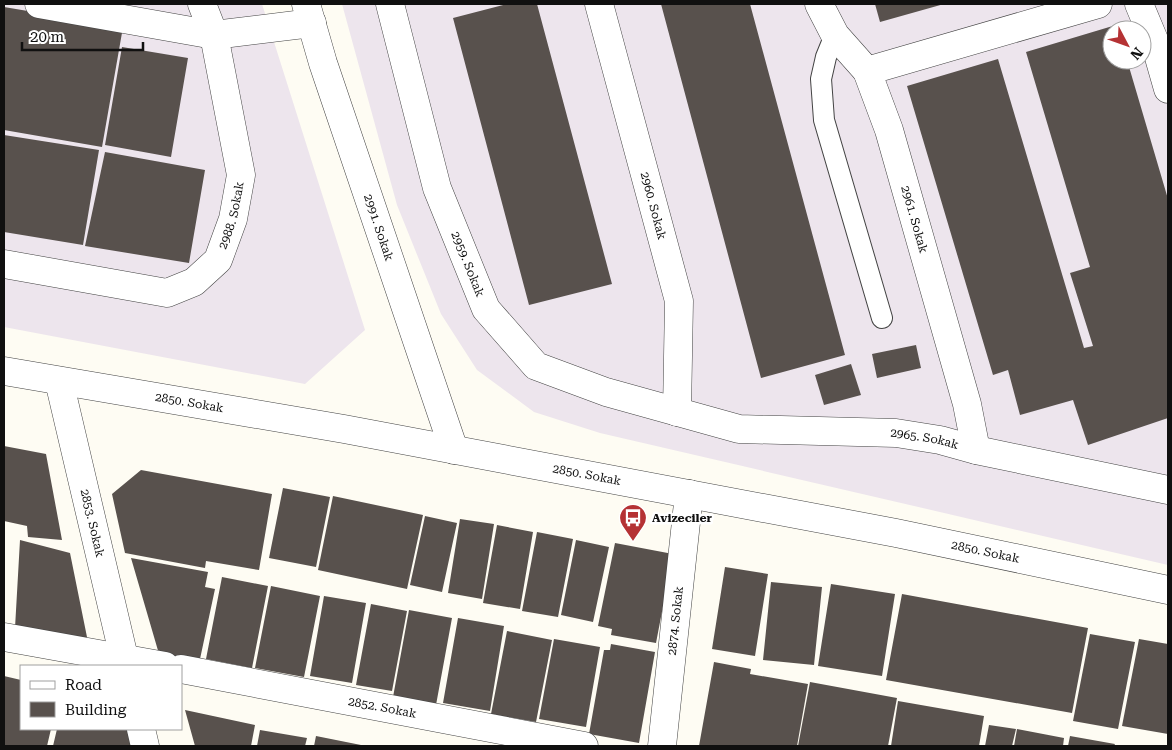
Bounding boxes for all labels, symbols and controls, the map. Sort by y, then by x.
scale bar [22,20,144,52]
north arrow [1102,20,1152,70]
text: 20 m [30,28,65,46]
text: N [1127,44,1146,63]
street label: 2960. Sokak [638,170,669,242]
street label: 2988. Sokak [216,180,247,251]
street label: 2961. Sokak [898,184,931,255]
street label: 2991. Sokak [361,192,397,263]
street label: 2959. Sokak [448,229,487,299]
street label: 2850. Sokak [154,390,225,415]
street label: 2965. Sokak [890,426,961,452]
street label: 2850. Sokak [551,461,623,488]
street label: 2853. Sokak [78,488,107,559]
bus stop icon: Avizeciler [618,503,648,542]
place label: Avizeciler [652,511,713,525]
street label: 2850. Sokak [950,538,1021,566]
street label: 2874. Sokak [665,585,686,656]
legend [20,665,182,730]
text: Road [65,676,102,694]
street label: 2852. Sokak [347,694,418,721]
text: Building [65,701,127,719]

